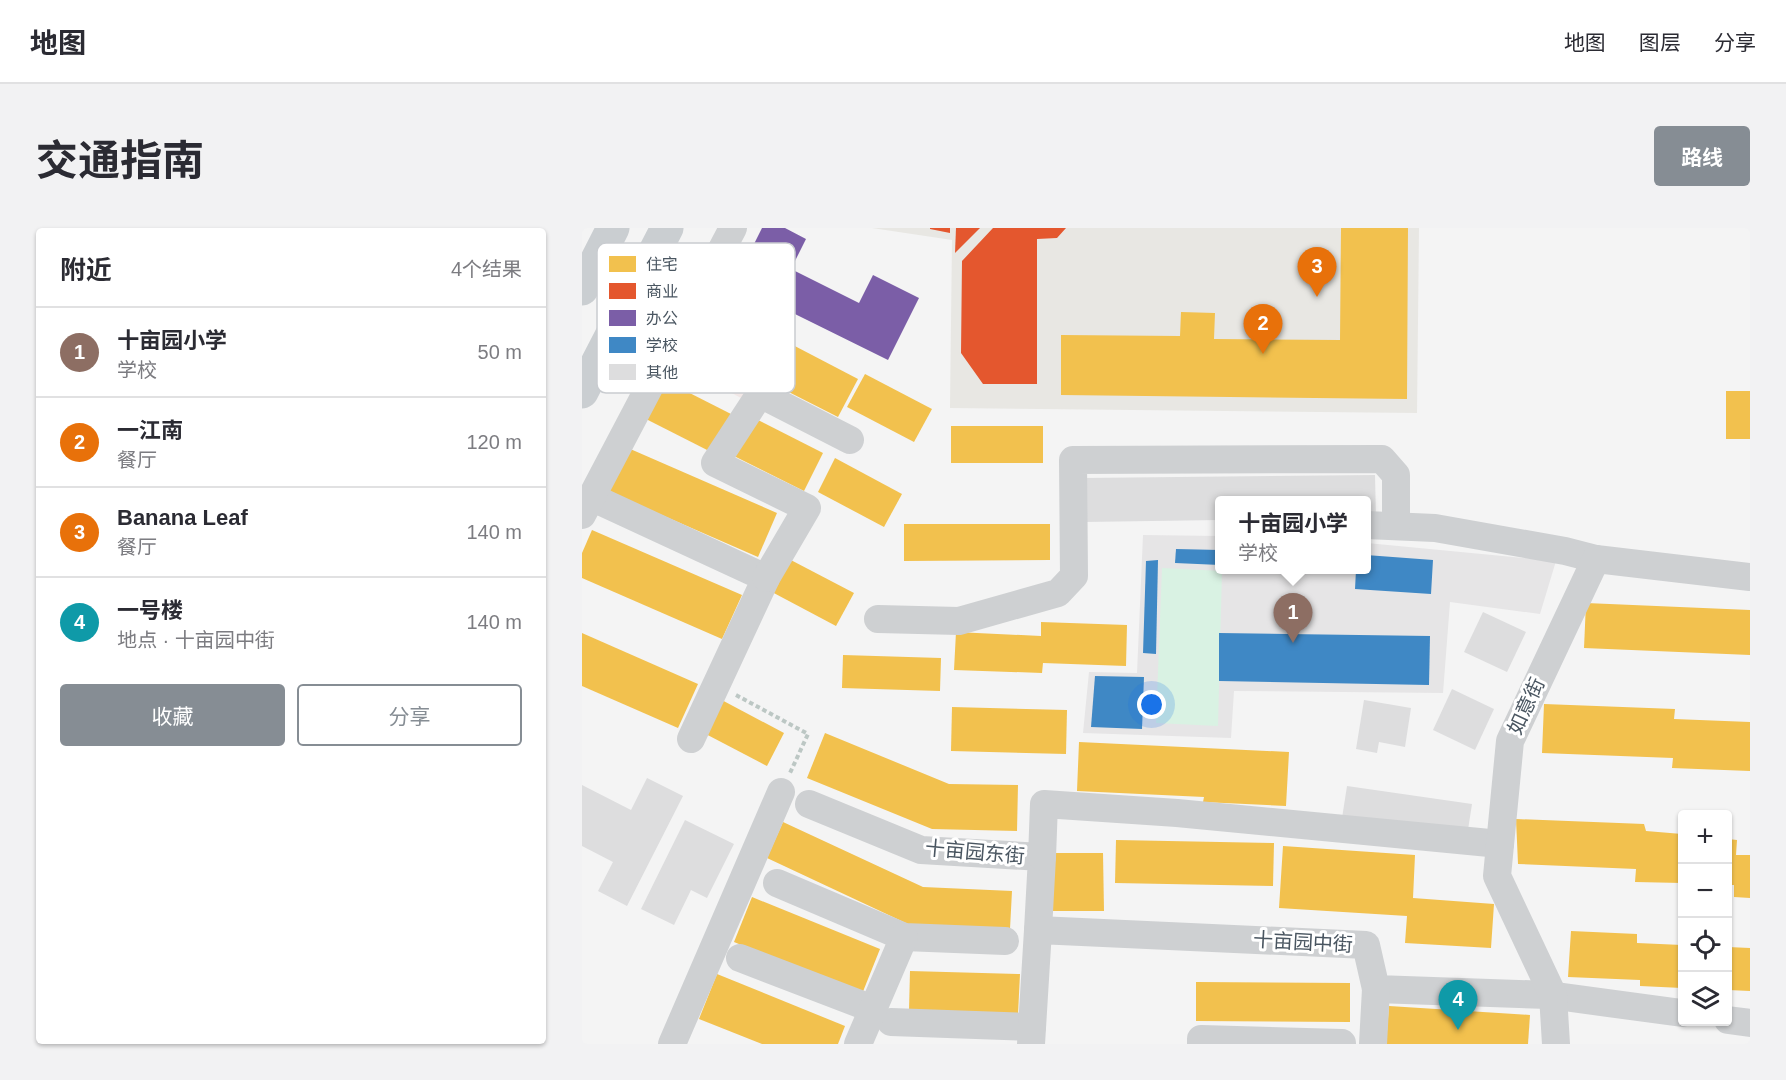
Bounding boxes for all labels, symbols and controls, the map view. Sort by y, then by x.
text: 地图 [30,28,86,59]
text: 地图 [1564,31,1606,54]
text: 图层 [1639,31,1681,54]
text: 分享 [1714,31,1756,54]
button: 路线 [1654,126,1750,186]
text: 交通指南 [36,137,204,184]
legend [597,243,795,393]
pin: 3 [1298,248,1336,297]
text: 附近 [60,255,112,285]
text: 住宅 [646,256,678,273]
text: 4个结果 [451,258,522,280]
text: 商业 [646,283,678,300]
pin: 2 [1244,304,1282,354]
text: 办公 [646,310,678,327]
text: 十亩园小学 [117,328,227,353]
text: 学校 [646,337,678,354]
text: 1 [74,341,85,363]
text: 50 m [478,341,522,363]
text: 学校 [117,359,157,381]
text: 其他 [646,364,678,381]
text: 一江南 [117,418,183,443]
text: 2 [74,431,85,453]
text: 120 m [466,431,522,453]
text: 餐厅 [117,449,157,471]
popup [1215,496,1371,574]
text: Banana Leaf [117,505,248,530]
text: 十亩园小学 [1238,511,1348,536]
text: 3 [74,521,85,543]
text: 140 m [466,521,522,543]
text: 餐厅 [117,536,157,558]
text: 学校 [1238,542,1278,564]
pin: 1 [1274,594,1312,643]
text: 一号楼 [117,598,183,623]
text: 4 [74,611,85,633]
text: 140 m [466,611,522,633]
text: 地点 · 十亩园中街 [117,629,275,651]
street label: 如意街 [1503,674,1549,738]
button: 收藏 [60,684,285,746]
button: 分享 [297,684,522,746]
your location [1137,690,1166,719]
map controls [1678,810,1732,1026]
button: + [1678,810,1732,864]
street label: 十亩园东街 [924,837,1026,867]
button: − [1678,864,1732,918]
button: locate [1678,918,1732,972]
street label: 十亩园中街 [1252,928,1354,956]
button: layers [1678,972,1732,1026]
pin: 4 [1438,980,1478,1030]

